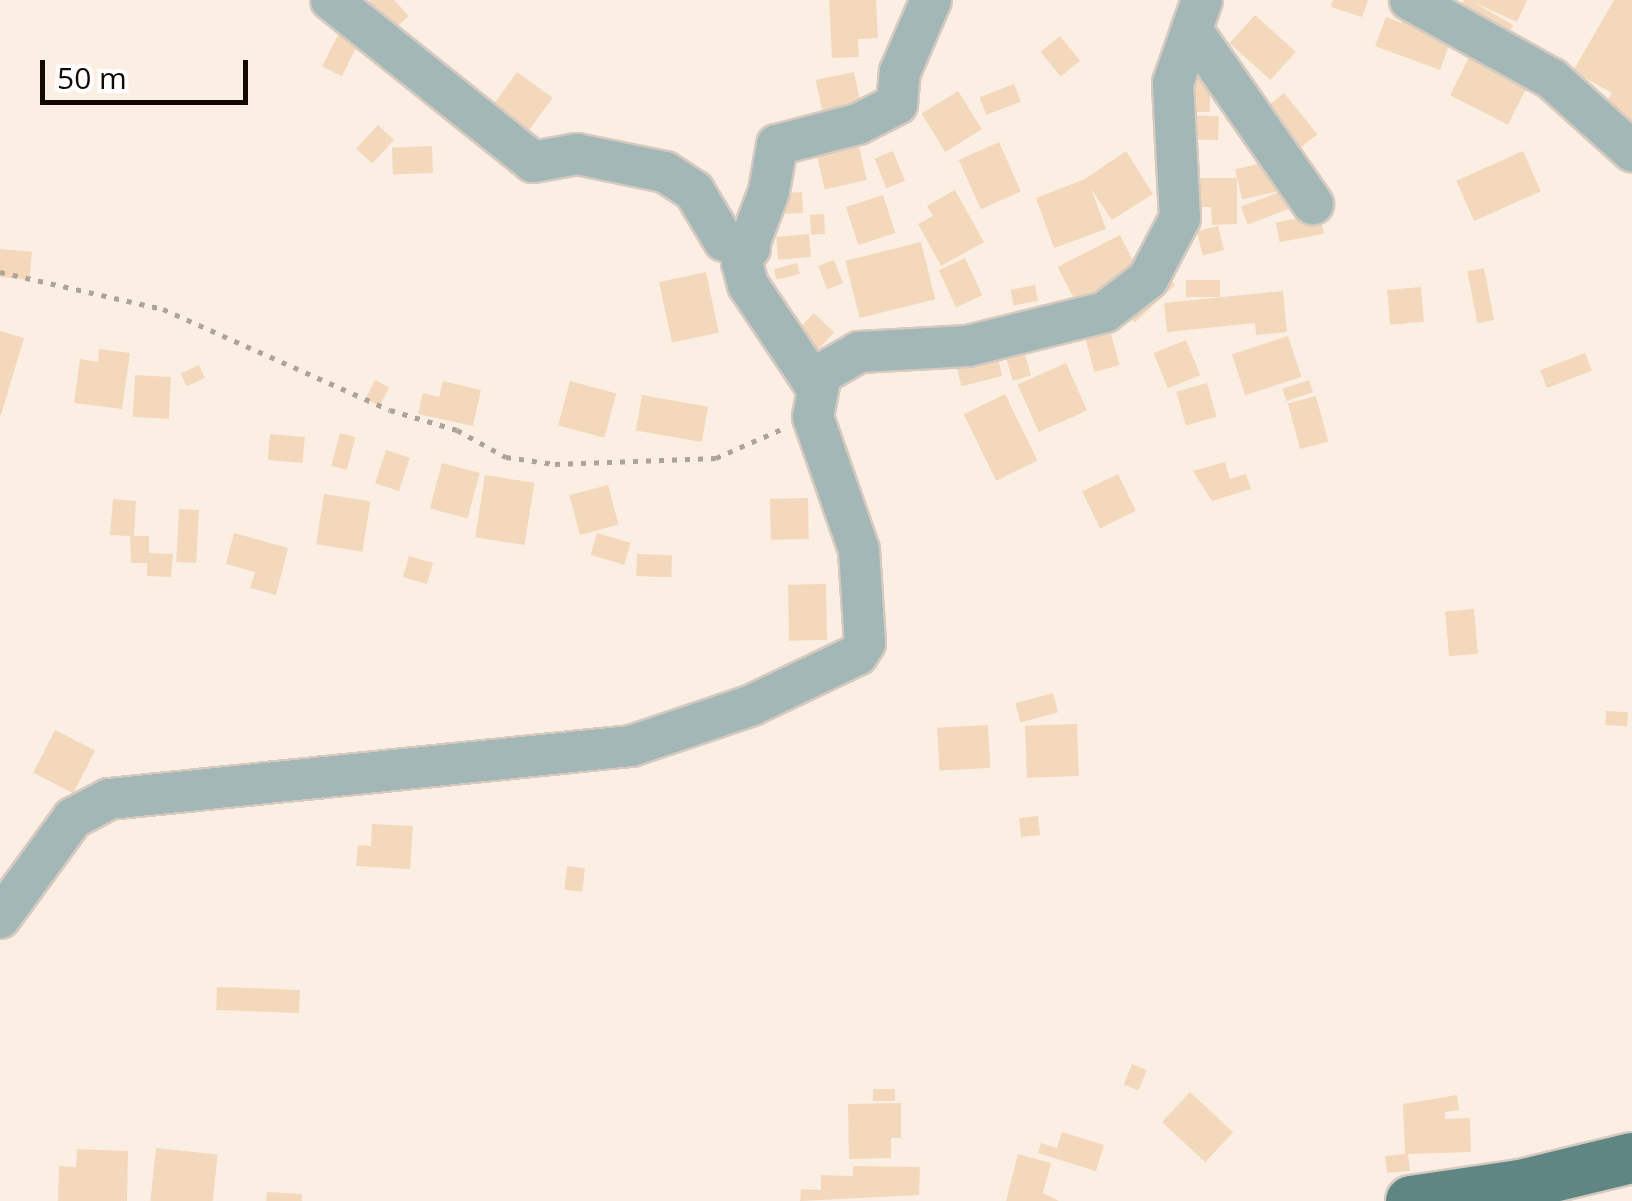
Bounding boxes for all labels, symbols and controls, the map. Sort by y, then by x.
scale bar [45,40,252,102]
text: 50 m [57,57,127,98]

